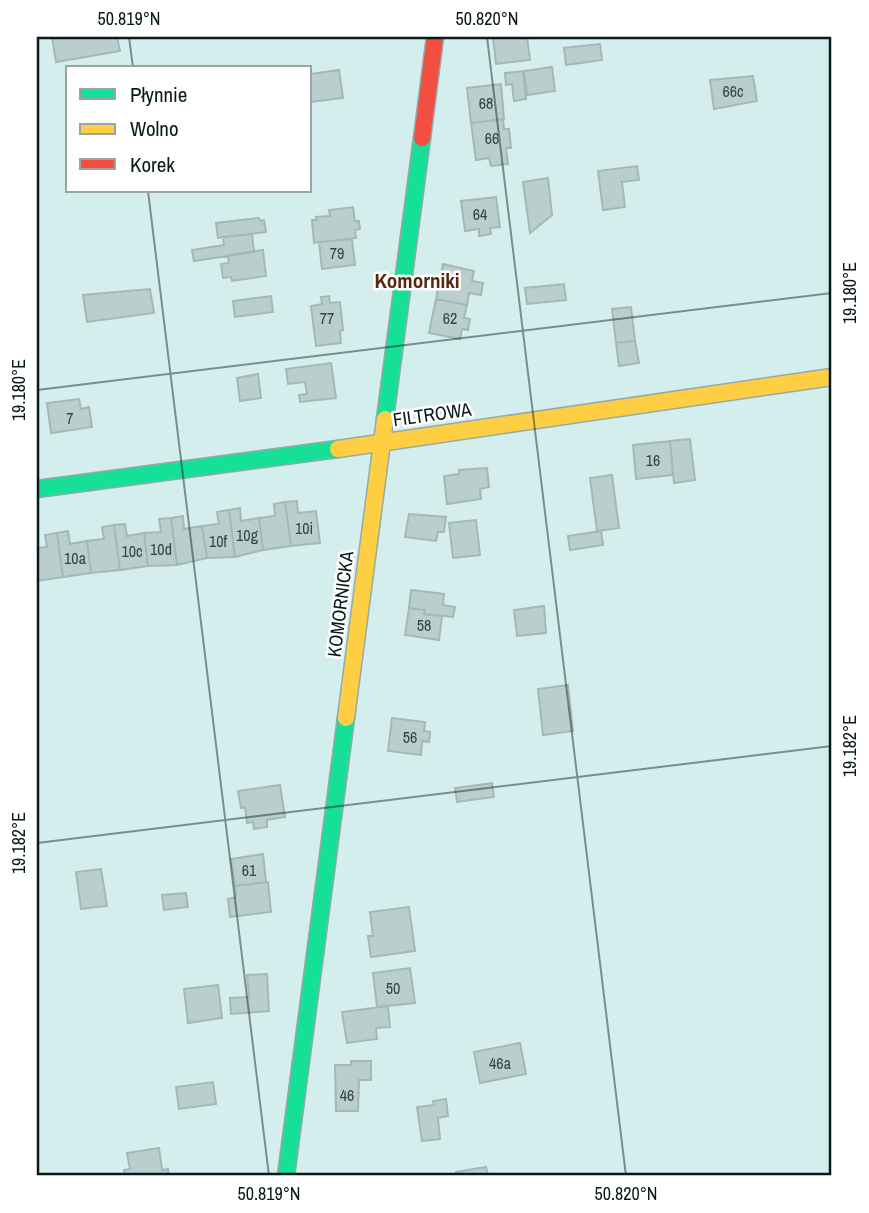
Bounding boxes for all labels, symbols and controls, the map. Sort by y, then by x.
text: 50.819°N [98,6,161,31]
text: 50.820°N [456,6,519,31]
legend [66,66,312,192]
text: Płynnie [130,80,187,109]
house number: 66c [722,80,744,102]
house number: 68 [479,92,493,114]
text: Wolno [130,114,179,143]
house number: 66 [485,127,499,149]
text: Korek [130,150,175,179]
house number: 64 [473,203,487,225]
house number: 79 [330,242,344,264]
text: 19.180°E [837,262,862,324]
district label: Komorniki [374,266,460,295]
house number: 77 [320,307,334,329]
house number: 62 [443,307,457,329]
text: 19.180°E [6,359,31,421]
street label: FILTROWA [391,396,473,432]
house number: 7 [66,407,74,429]
house number: 16 [646,449,660,471]
house number: 10i [295,517,313,539]
house number: 10g [236,524,259,546]
house number: 10f [209,530,227,552]
house number: 10d [150,538,172,560]
house number: 10c [121,540,143,562]
house number: 10a [64,547,87,569]
street label: KOMORNICKA [321,549,359,658]
house number: 58 [417,614,431,636]
text: 19.182°E [837,715,862,777]
house number: 56 [403,726,417,748]
text: 19.182°E [6,812,31,874]
house number: 61 [242,859,257,881]
house number: 50 [386,977,400,999]
house number: 46a [489,1052,512,1074]
house number: 46 [340,1084,354,1106]
text: 50.819°N [238,1181,301,1206]
text: 50.820°N [595,1181,658,1206]

